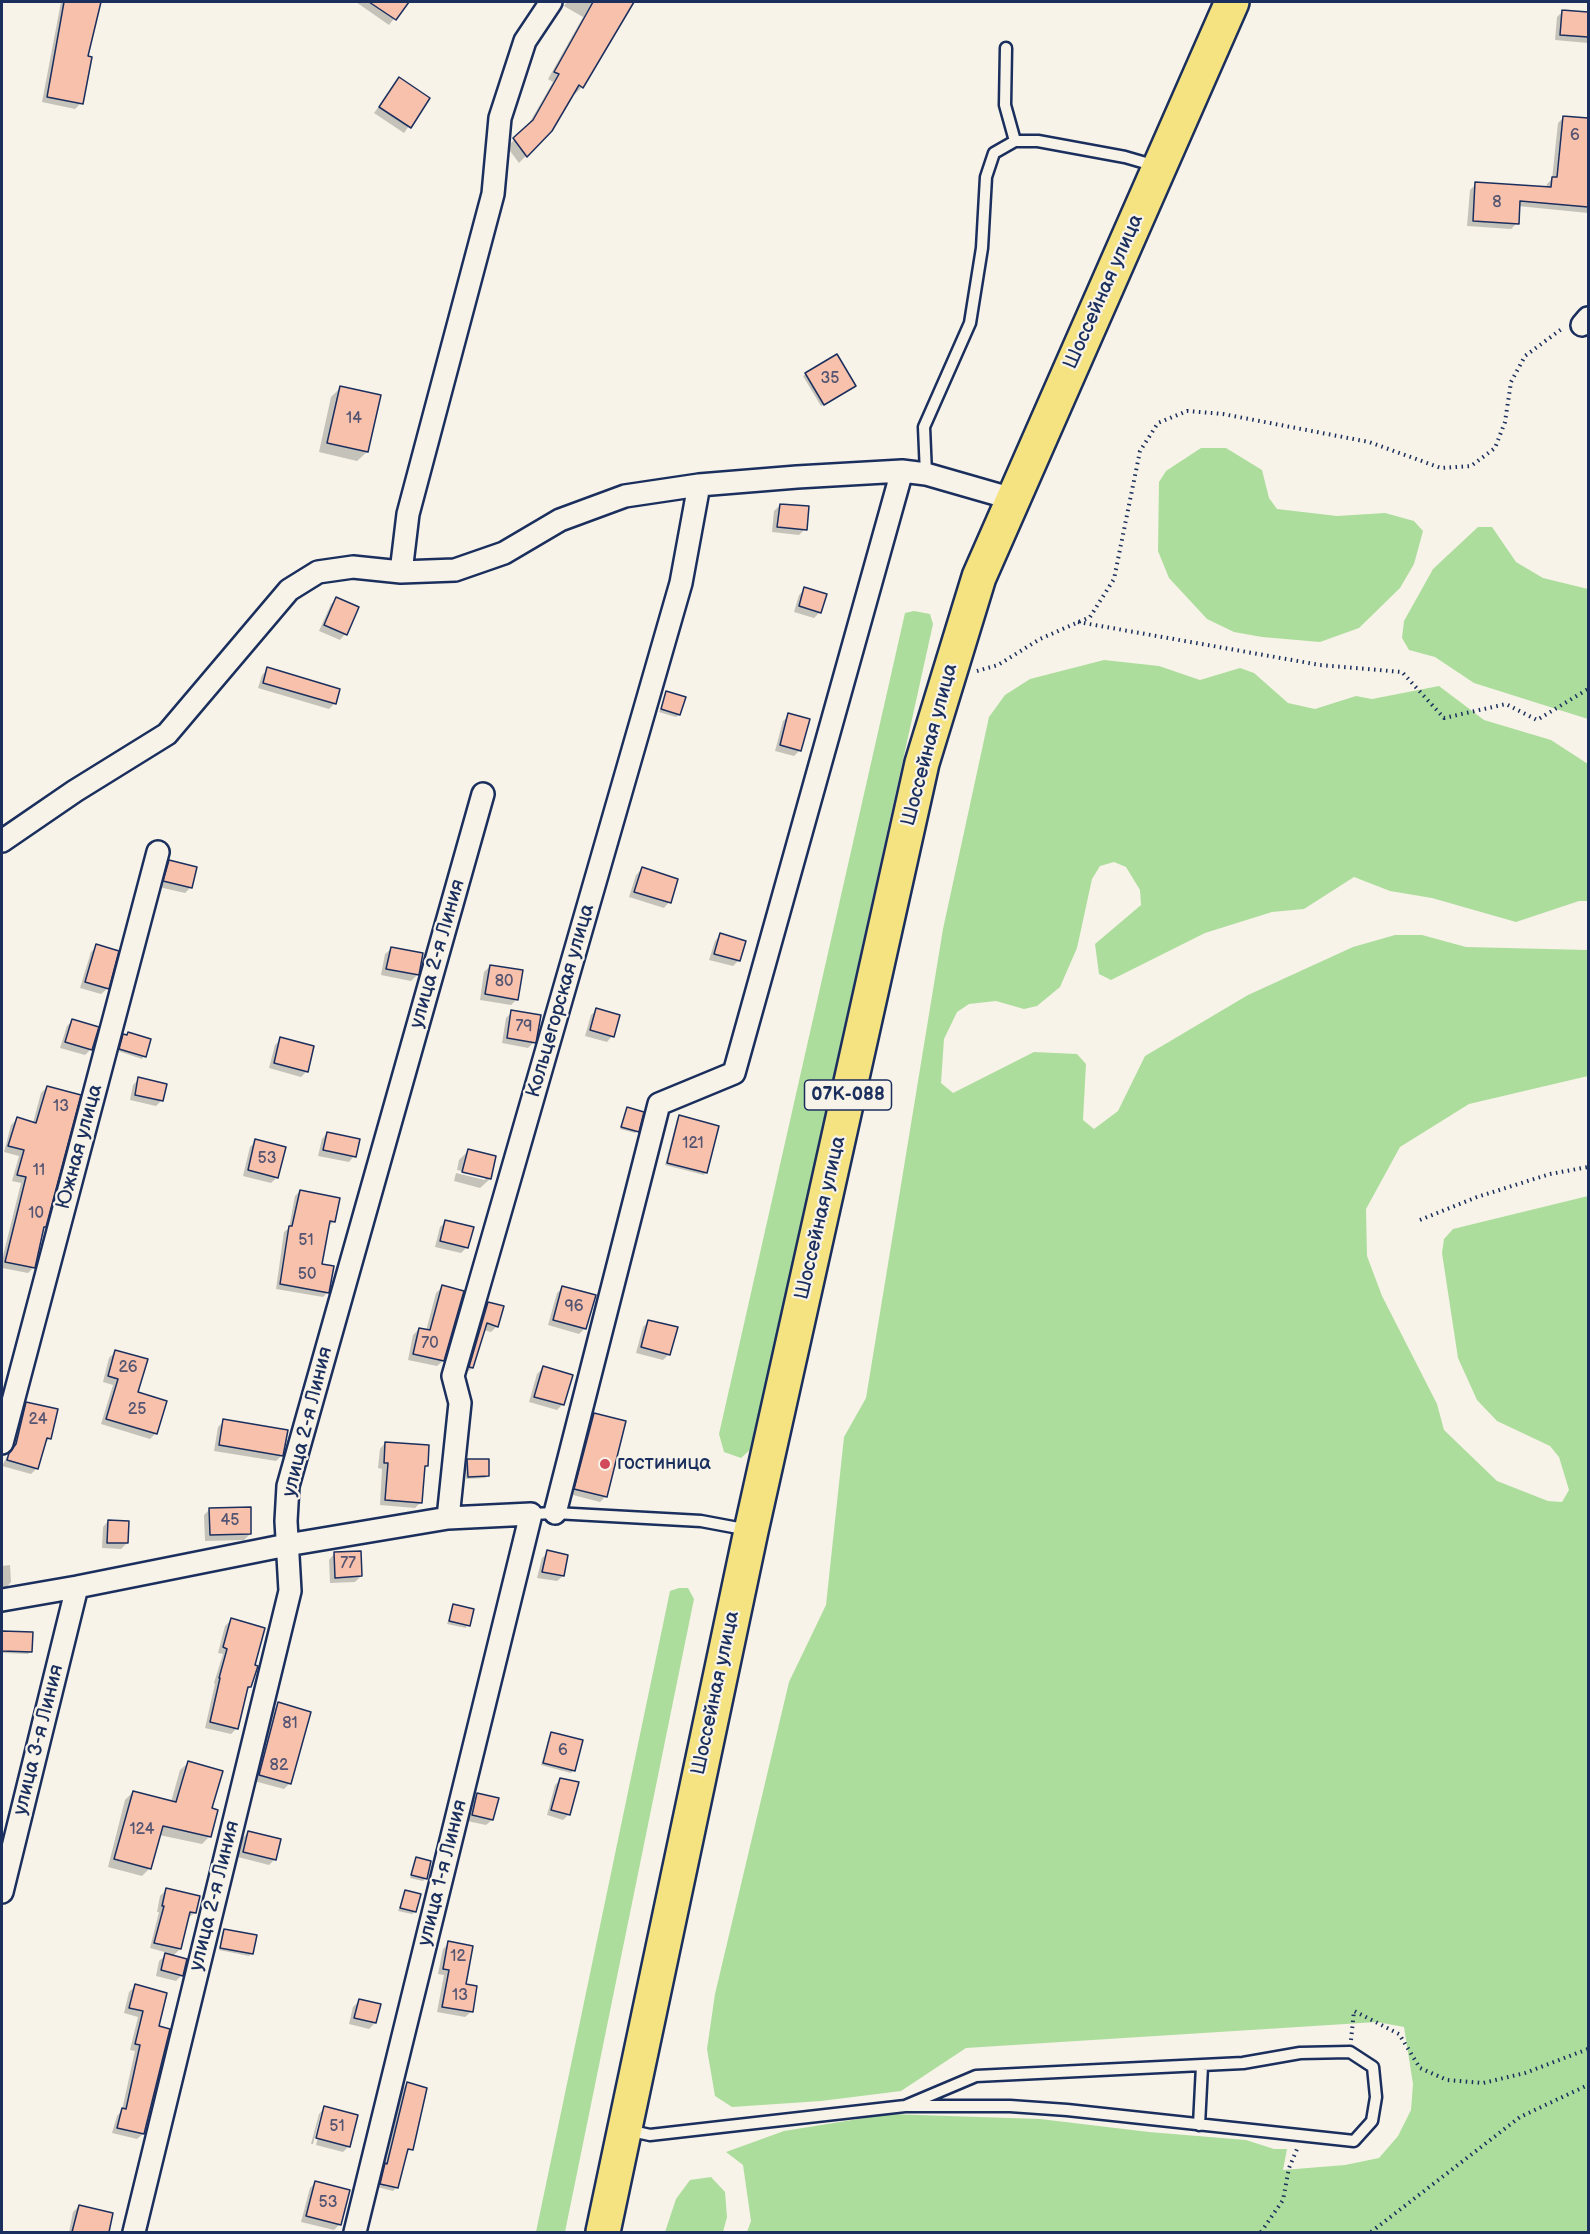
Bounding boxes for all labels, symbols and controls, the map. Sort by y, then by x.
house number: 6 [1570,126,1580,146]
house number: 8 [1492,193,1502,213]
street label: Шоссейная улица [1059,211,1149,373]
house number: 35 [820,369,840,389]
house number: 14 [346,409,362,429]
street label: Шоссейная улица [897,661,963,829]
street label: улица 2-я Линия [405,877,471,1031]
street label: Кольцегорская улица [522,901,600,1101]
house number: 80 [495,972,513,992]
house number: 79 [515,1017,533,1037]
road number: 07К-088 [804,1080,892,1110]
street label: Южная улица [52,1082,108,1212]
house number: 13 [53,1097,69,1117]
house number: 121 [682,1134,704,1154]
street label: Шоссейная улица [791,1134,851,1302]
house number: 53 [257,1149,277,1169]
house number: 11 [33,1161,45,1181]
house number: 10 [28,1204,44,1224]
house number: 51 [298,1231,314,1251]
house number: 50 [298,1265,316,1285]
house number: 96 [564,1297,584,1317]
house number: 70 [421,1334,439,1354]
street label: улица 2-я Линия [278,1344,338,1500]
house number: 26 [118,1358,138,1378]
house number: 25 [128,1400,146,1420]
house number: 24 [29,1410,47,1430]
place label: гостиница [617,1452,711,1476]
marker: гостиница [598,1457,612,1471]
house number: 45 [221,1511,239,1531]
house number: 77 [340,1554,356,1574]
street label: Шоссейная улица [687,1609,745,1777]
street label: улица 3-я Линия [9,1662,69,1818]
house number: 81 [282,1714,298,1734]
house number: 6 [558,1741,568,1761]
house number: 82 [270,1756,288,1776]
street label: улица 1-я Линия [413,1797,473,1949]
street label: улица 2-я Линия [185,1818,245,1974]
house number: 124 [129,1820,155,1840]
house number: 12 [450,1947,466,1967]
house number: 13 [452,1986,468,2006]
house number: 51 [329,2117,345,2137]
house number: 53 [318,2193,338,2213]

